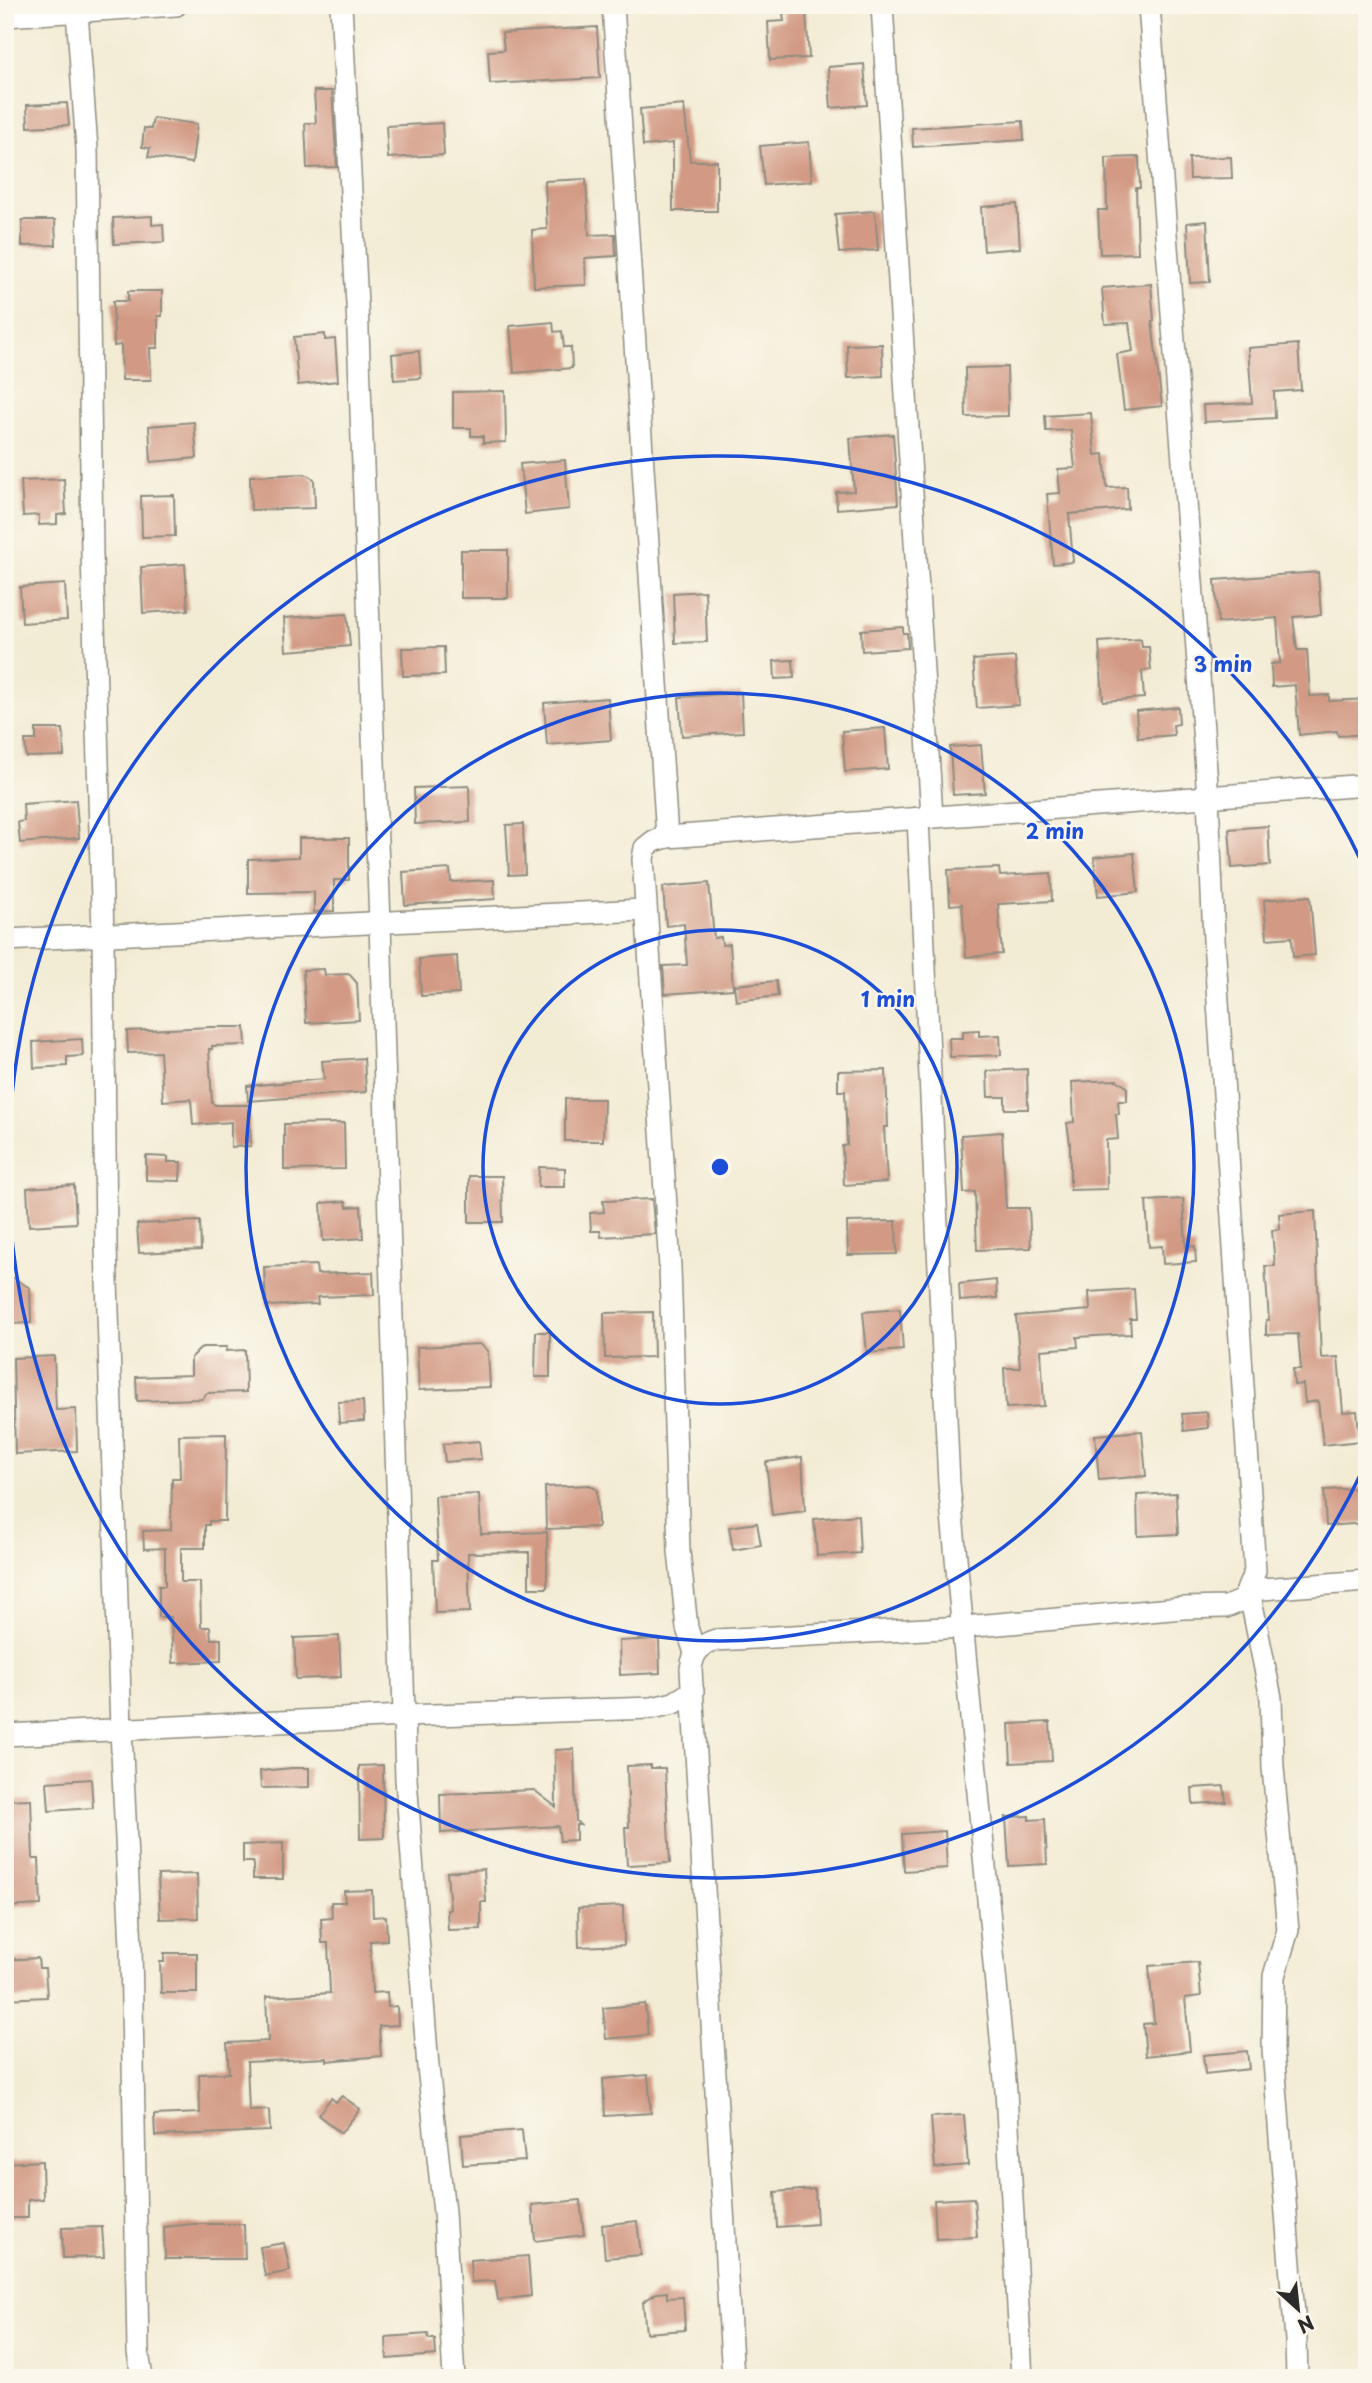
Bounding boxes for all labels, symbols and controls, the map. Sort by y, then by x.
text: 3 min [1193,647,1253,679]
text: 2 min [1026,814,1084,846]
text: 1 min [861,982,915,1014]
centre of rings [708,1155,732,1179]
north arrow [1264,2274,1334,2344]
text: N [1293,2309,1319,2341]

